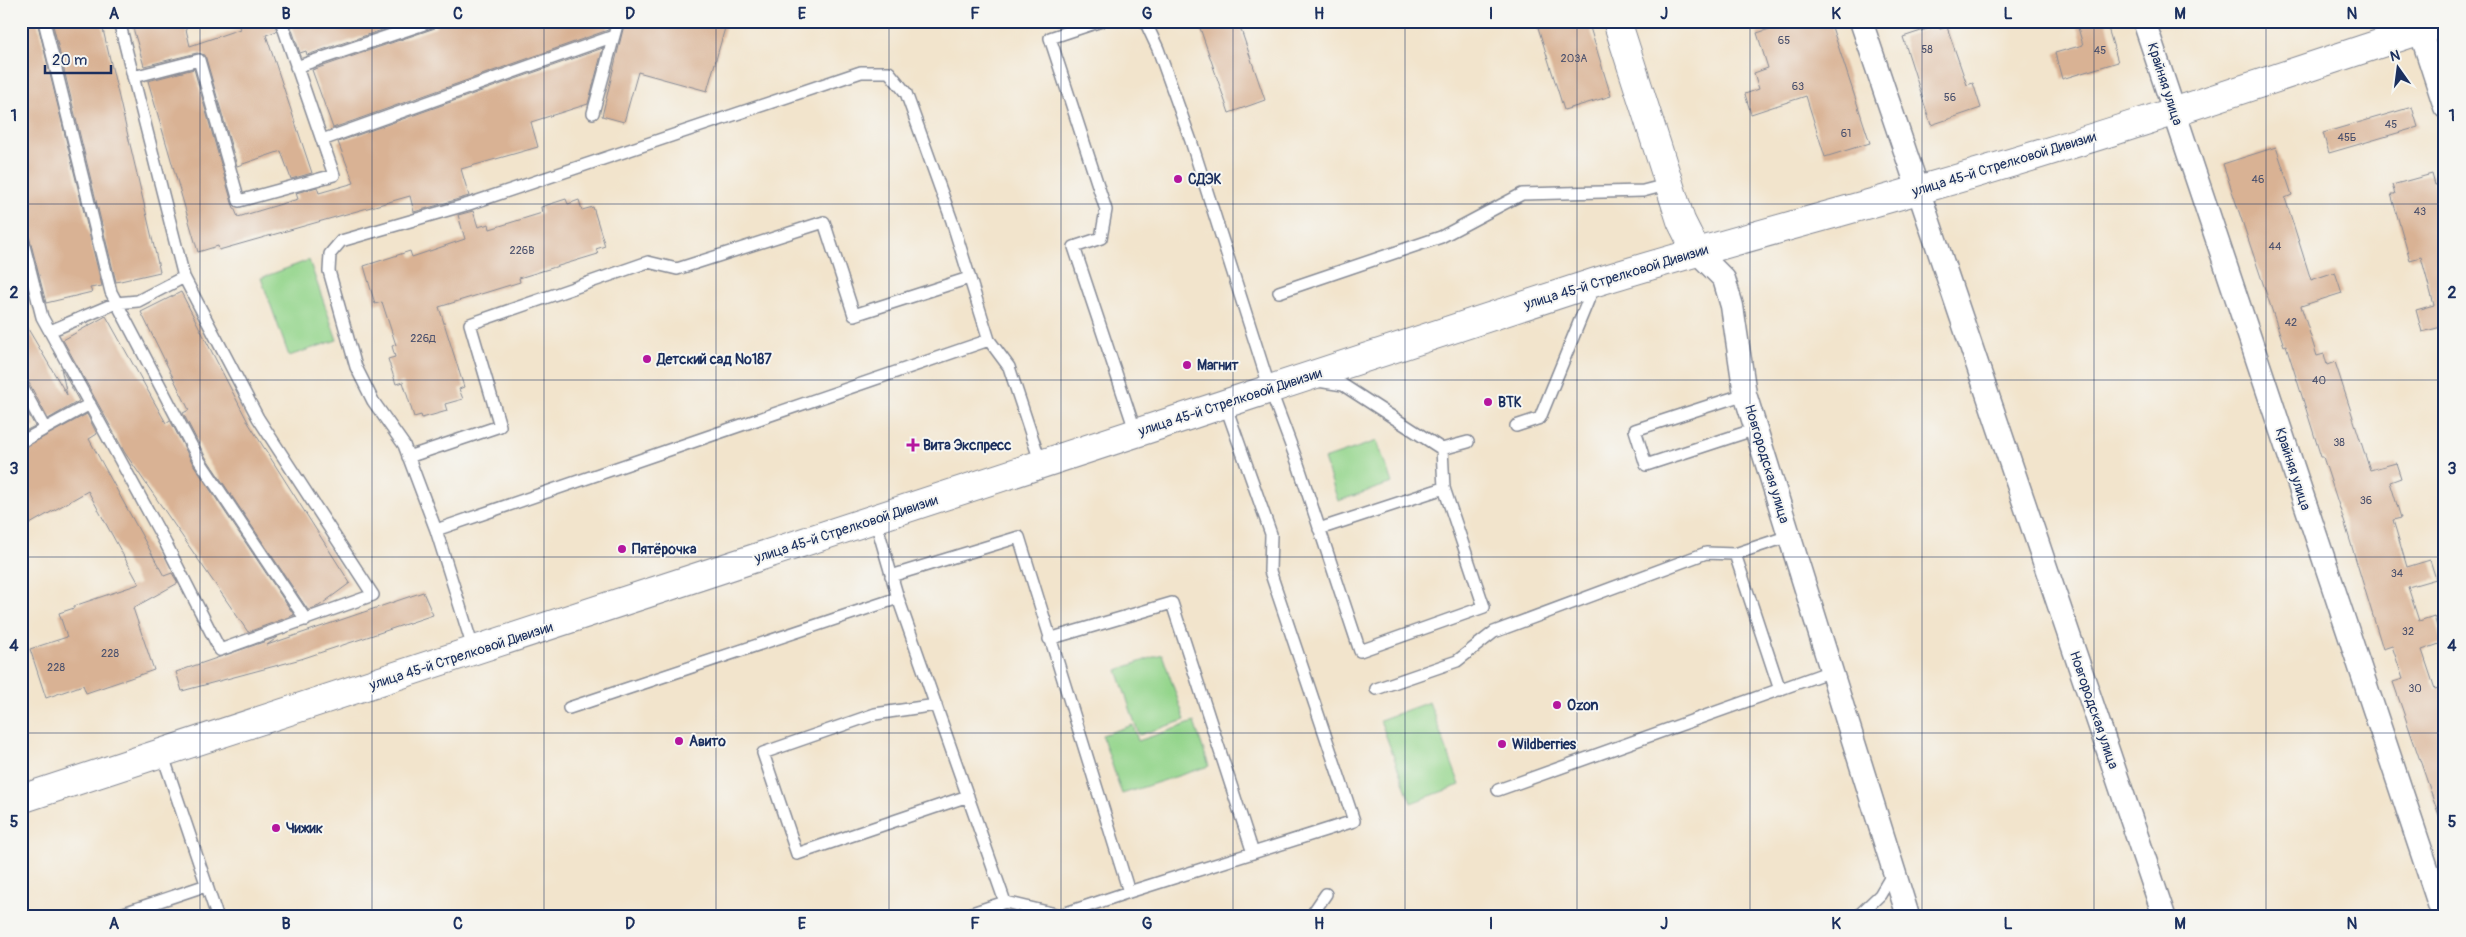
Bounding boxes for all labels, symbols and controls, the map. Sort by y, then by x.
text: A [109,4,120,24]
text: B [281,4,291,24]
text: C [453,4,463,24]
text: D [625,4,635,24]
text: E [798,4,807,24]
text: F [970,4,980,24]
text: G [1142,4,1153,24]
text: H [1314,4,1324,24]
text: I [1489,4,1493,24]
text: J [1660,4,1668,24]
text: K [1831,4,1841,24]
text: L [2003,4,2013,24]
text: M [2174,4,2186,24]
text: N [2347,4,2358,24]
house number: 65 [1778,34,1790,47]
street label: Крайняя улица [2144,41,2186,127]
scale bar [45,42,111,74]
north arrow [2374,42,2424,92]
house number: 58 [1921,43,1933,56]
house number: 45 [2094,44,2106,57]
text: N [2388,46,2402,65]
text: 20 m [52,51,87,70]
house number: 203А [1561,52,1587,65]
house number: 63 [1792,80,1804,93]
house number: 56 [1944,91,1956,104]
text: 1 [11,106,17,126]
text: 1 [2449,106,2455,126]
house number: 45 [2385,118,2397,131]
house number: 61 [1841,127,1851,140]
street label: улица 45-й Стрелковой Дивизии [1909,128,2098,200]
house number: 45Б [2338,131,2356,144]
place label: СДЭК [1188,171,1222,188]
marker: СДЭК [1172,173,1184,185]
house number: 46 [2252,173,2264,186]
house number: 43 [2414,205,2426,218]
house number: 44 [2269,240,2282,253]
street label: улица 45-й Стрелковой Дивизии [1521,241,1710,313]
house number: 226В [510,244,534,257]
text: 2 [10,283,19,303]
text: 2 [2448,283,2457,303]
house number: 42 [2285,316,2297,329]
house number: 226Д [410,332,436,345]
place label: Детский сад №187 [656,351,772,368]
marker: Детский сад №187 [641,353,653,365]
place label: Магнит [1197,357,1240,374]
marker: Магнит [1181,359,1193,371]
street label: улица 45-й Стрелковой Дивизии [1135,364,1324,440]
house number: 40 [2312,374,2326,387]
place label: ВТК [1498,394,1522,411]
marker: ВТК [1482,396,1494,408]
street label: Новгородская улица [1741,403,1793,525]
street label: Крайняя улица [2272,426,2314,512]
house number: 38 [2333,436,2345,449]
place label: Вита Экспресс [923,437,1011,454]
marker: Вита Экспресс [907,439,919,451]
text: 3 [10,459,19,479]
text: 3 [2448,459,2457,479]
street label: улица 45-й Стрелковой Дивизии [751,491,940,567]
house number: 36 [2360,494,2372,507]
place label: Пятёрочка [632,541,697,558]
marker: Пятёрочка [616,543,628,555]
house number: 34 [2391,567,2404,580]
street label: улица 45-й Стрелковой Дивизии [366,618,555,694]
house number: 32 [2402,625,2414,638]
text: 4 [9,636,19,656]
text: 4 [2447,636,2457,656]
house number: 228 [101,647,119,660]
street label: Новгородская улица [2066,649,2122,771]
house number: 228 [47,661,65,674]
house number: 30 [2408,682,2422,695]
place label: Ozon [1567,697,1599,714]
marker: Ozon [1551,699,1563,711]
place label: Авито [689,733,726,750]
marker: Авито [673,735,685,747]
place label: Wildberries [1512,736,1577,753]
marker: Wildberries [1496,738,1508,750]
text: 5 [10,812,19,832]
text: 5 [2448,812,2457,832]
place label: Чижик [286,820,323,837]
marker: Чижик [270,822,282,834]
text: A [109,914,120,934]
text: B [281,914,291,934]
text: C [453,914,463,934]
text: D [625,914,635,934]
text: E [798,914,807,934]
text: F [970,914,980,934]
text: G [1142,914,1153,934]
text: H [1314,914,1324,934]
text: I [1489,914,1493,934]
text: J [1660,914,1668,934]
text: K [1831,914,1841,934]
text: L [2003,914,2013,934]
text: M [2174,914,2186,934]
text: N [2347,914,2358,934]

